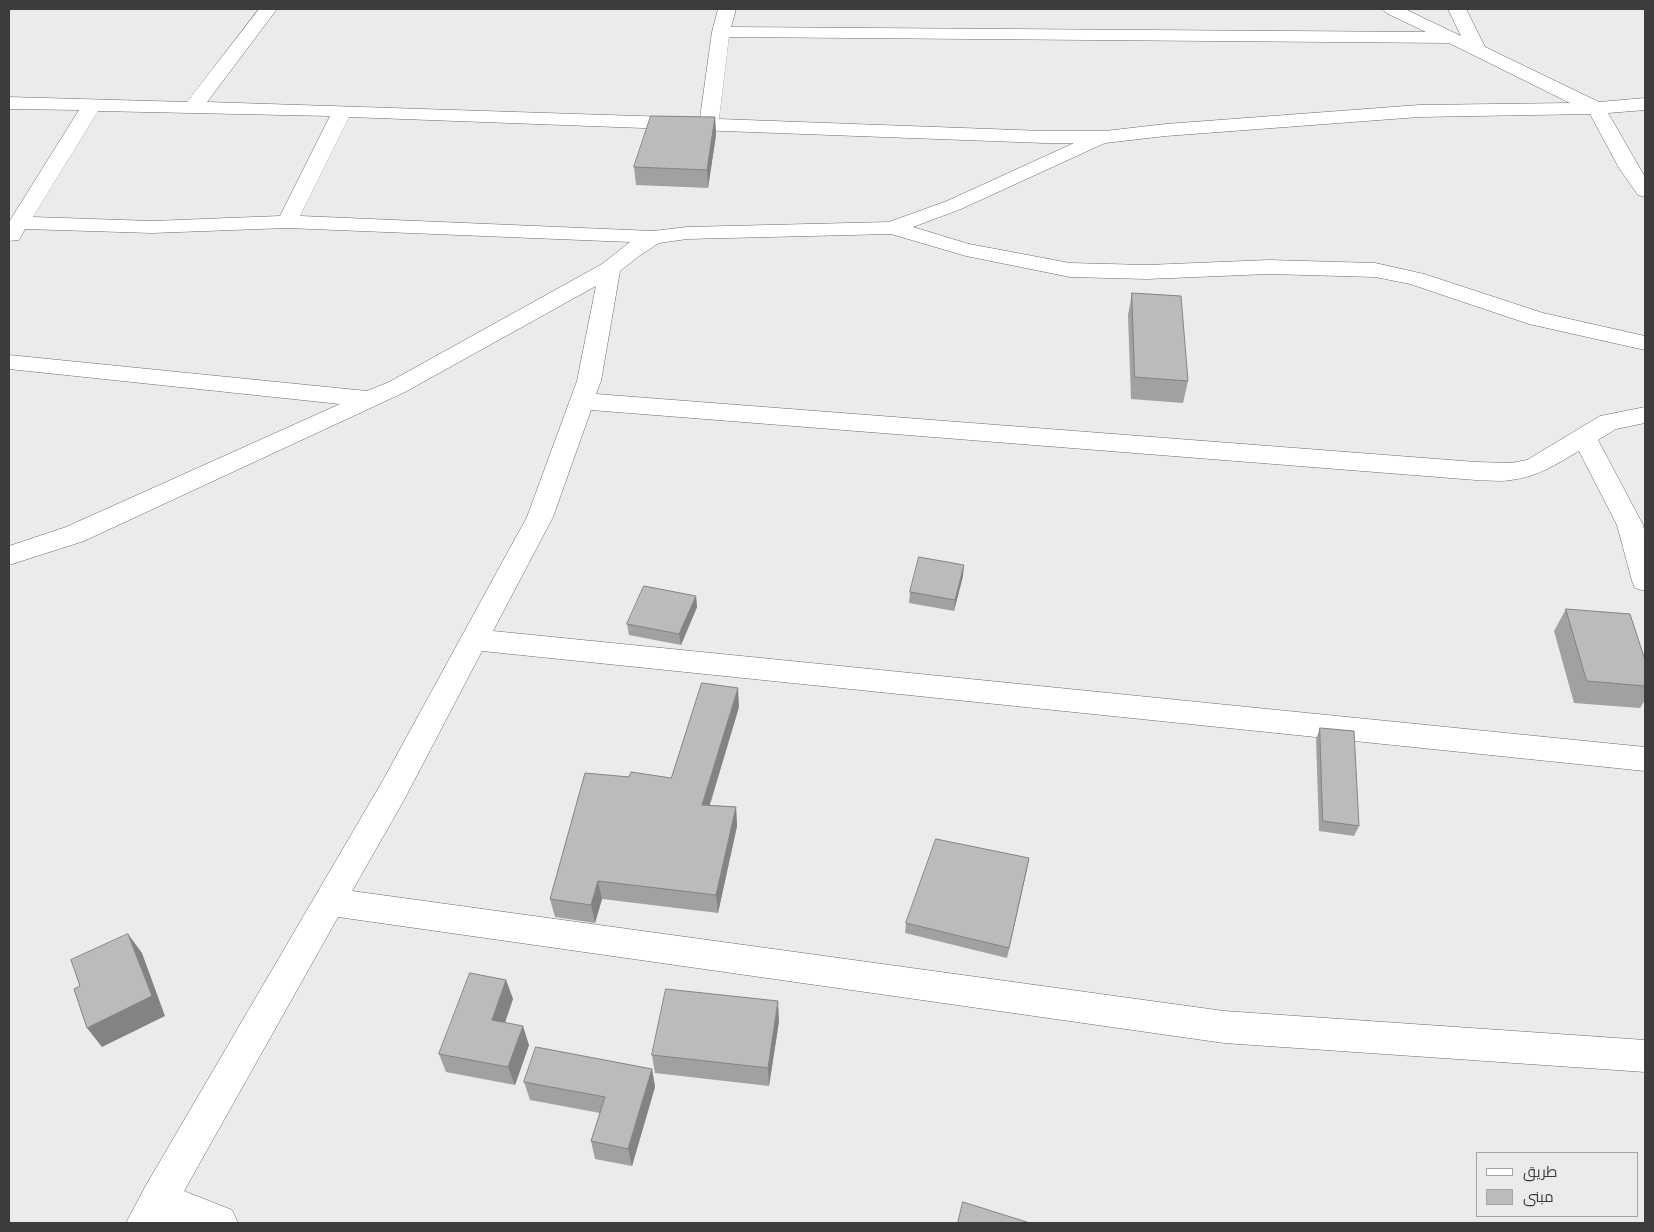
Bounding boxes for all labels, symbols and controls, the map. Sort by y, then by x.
legend [1476,1152,1639,1217]
text: طريق [1523,1161,1557,1181]
text: مبنى [1523,1186,1554,1206]

